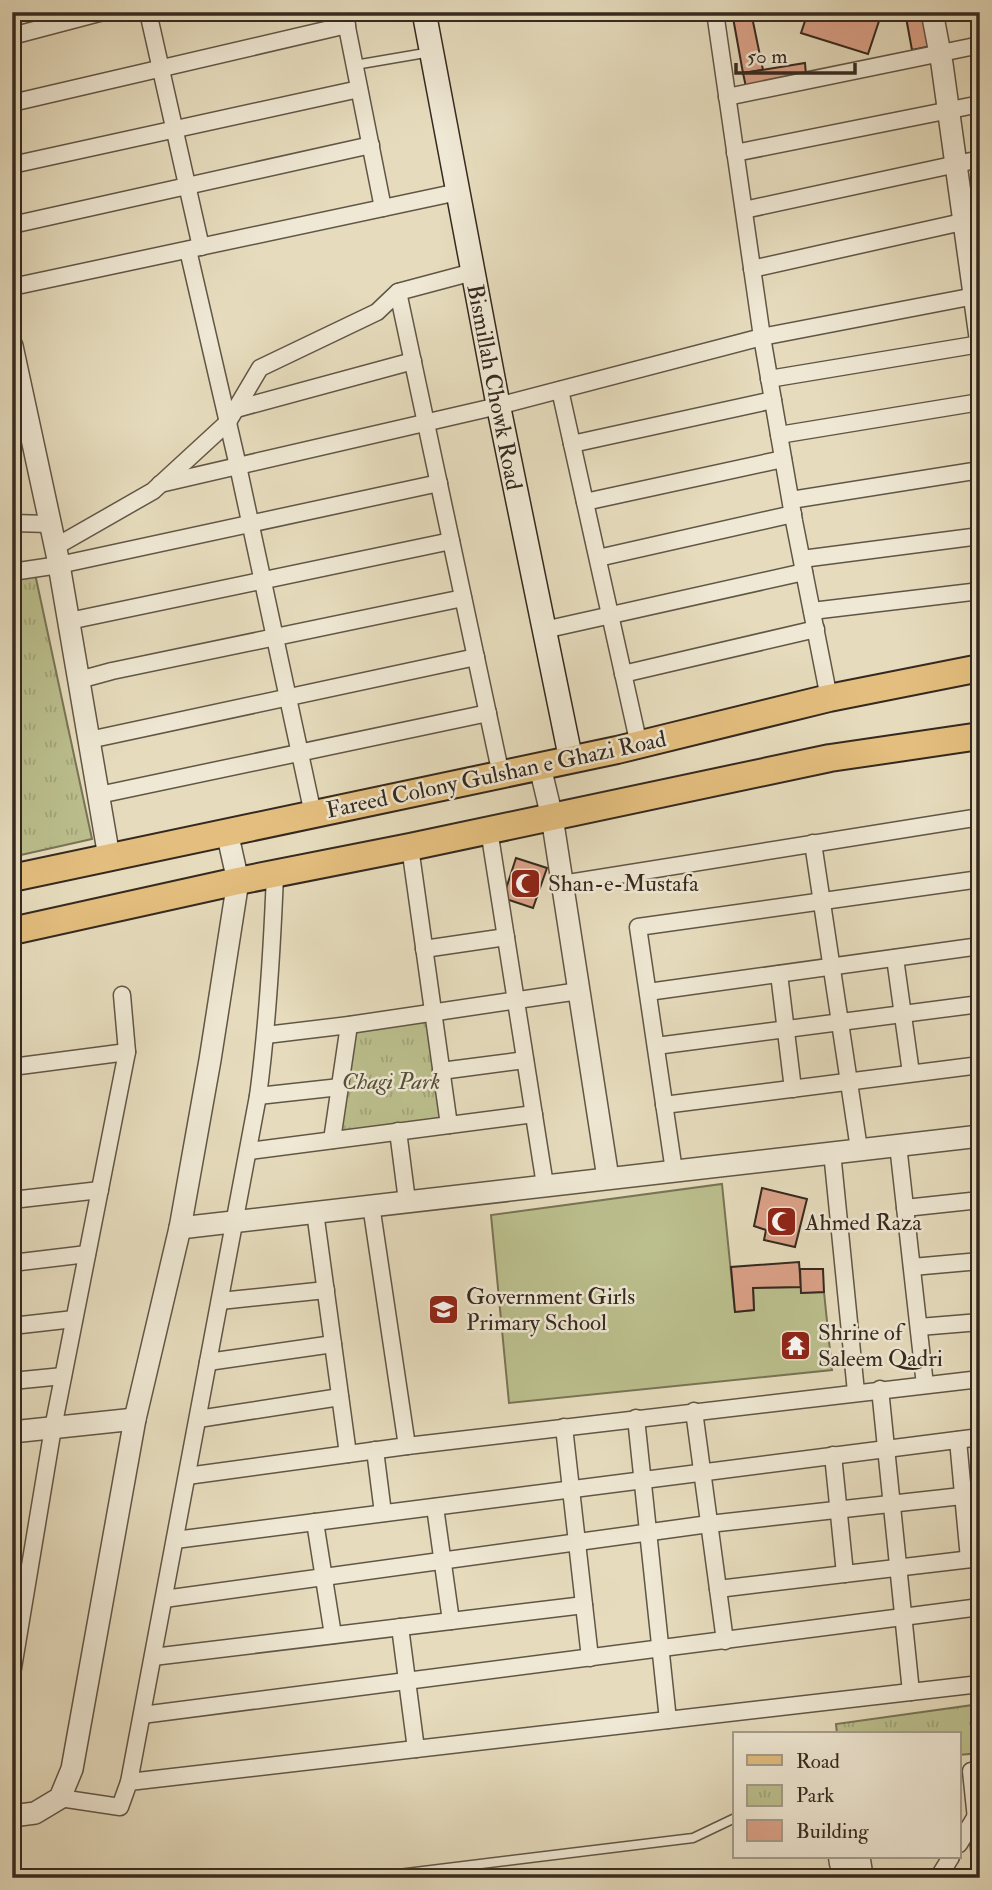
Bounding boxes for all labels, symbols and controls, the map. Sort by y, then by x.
scale bar [736,32,856,76]
text: 50 m [747,43,788,70]
street label: Bismillah Chowk Road [460,282,529,492]
street label: Fareed Colony Gulshan e Ghazi Road [323,724,669,825]
mosque icon: Shan-e-Mustafa [508,866,542,900]
place label: Shan-e-Mustafa [548,869,699,898]
park label: Chagi Park [342,1067,440,1096]
mosque icon: Ahmed Raza [765,1205,799,1239]
place label: Ahmed Raza [804,1208,922,1237]
place label: Government Girls Primary School [466,1282,635,1337]
school or university icon: Government Girls Primary School [426,1292,460,1326]
place label: Shrine of Saleem Qadri [818,1318,943,1373]
temple icon: Shrine of Saleem Qadri [778,1328,812,1362]
legend [733,1732,960,1858]
text: Road [796,1748,841,1775]
text: Park [796,1782,834,1809]
text: Building [796,1818,869,1845]

